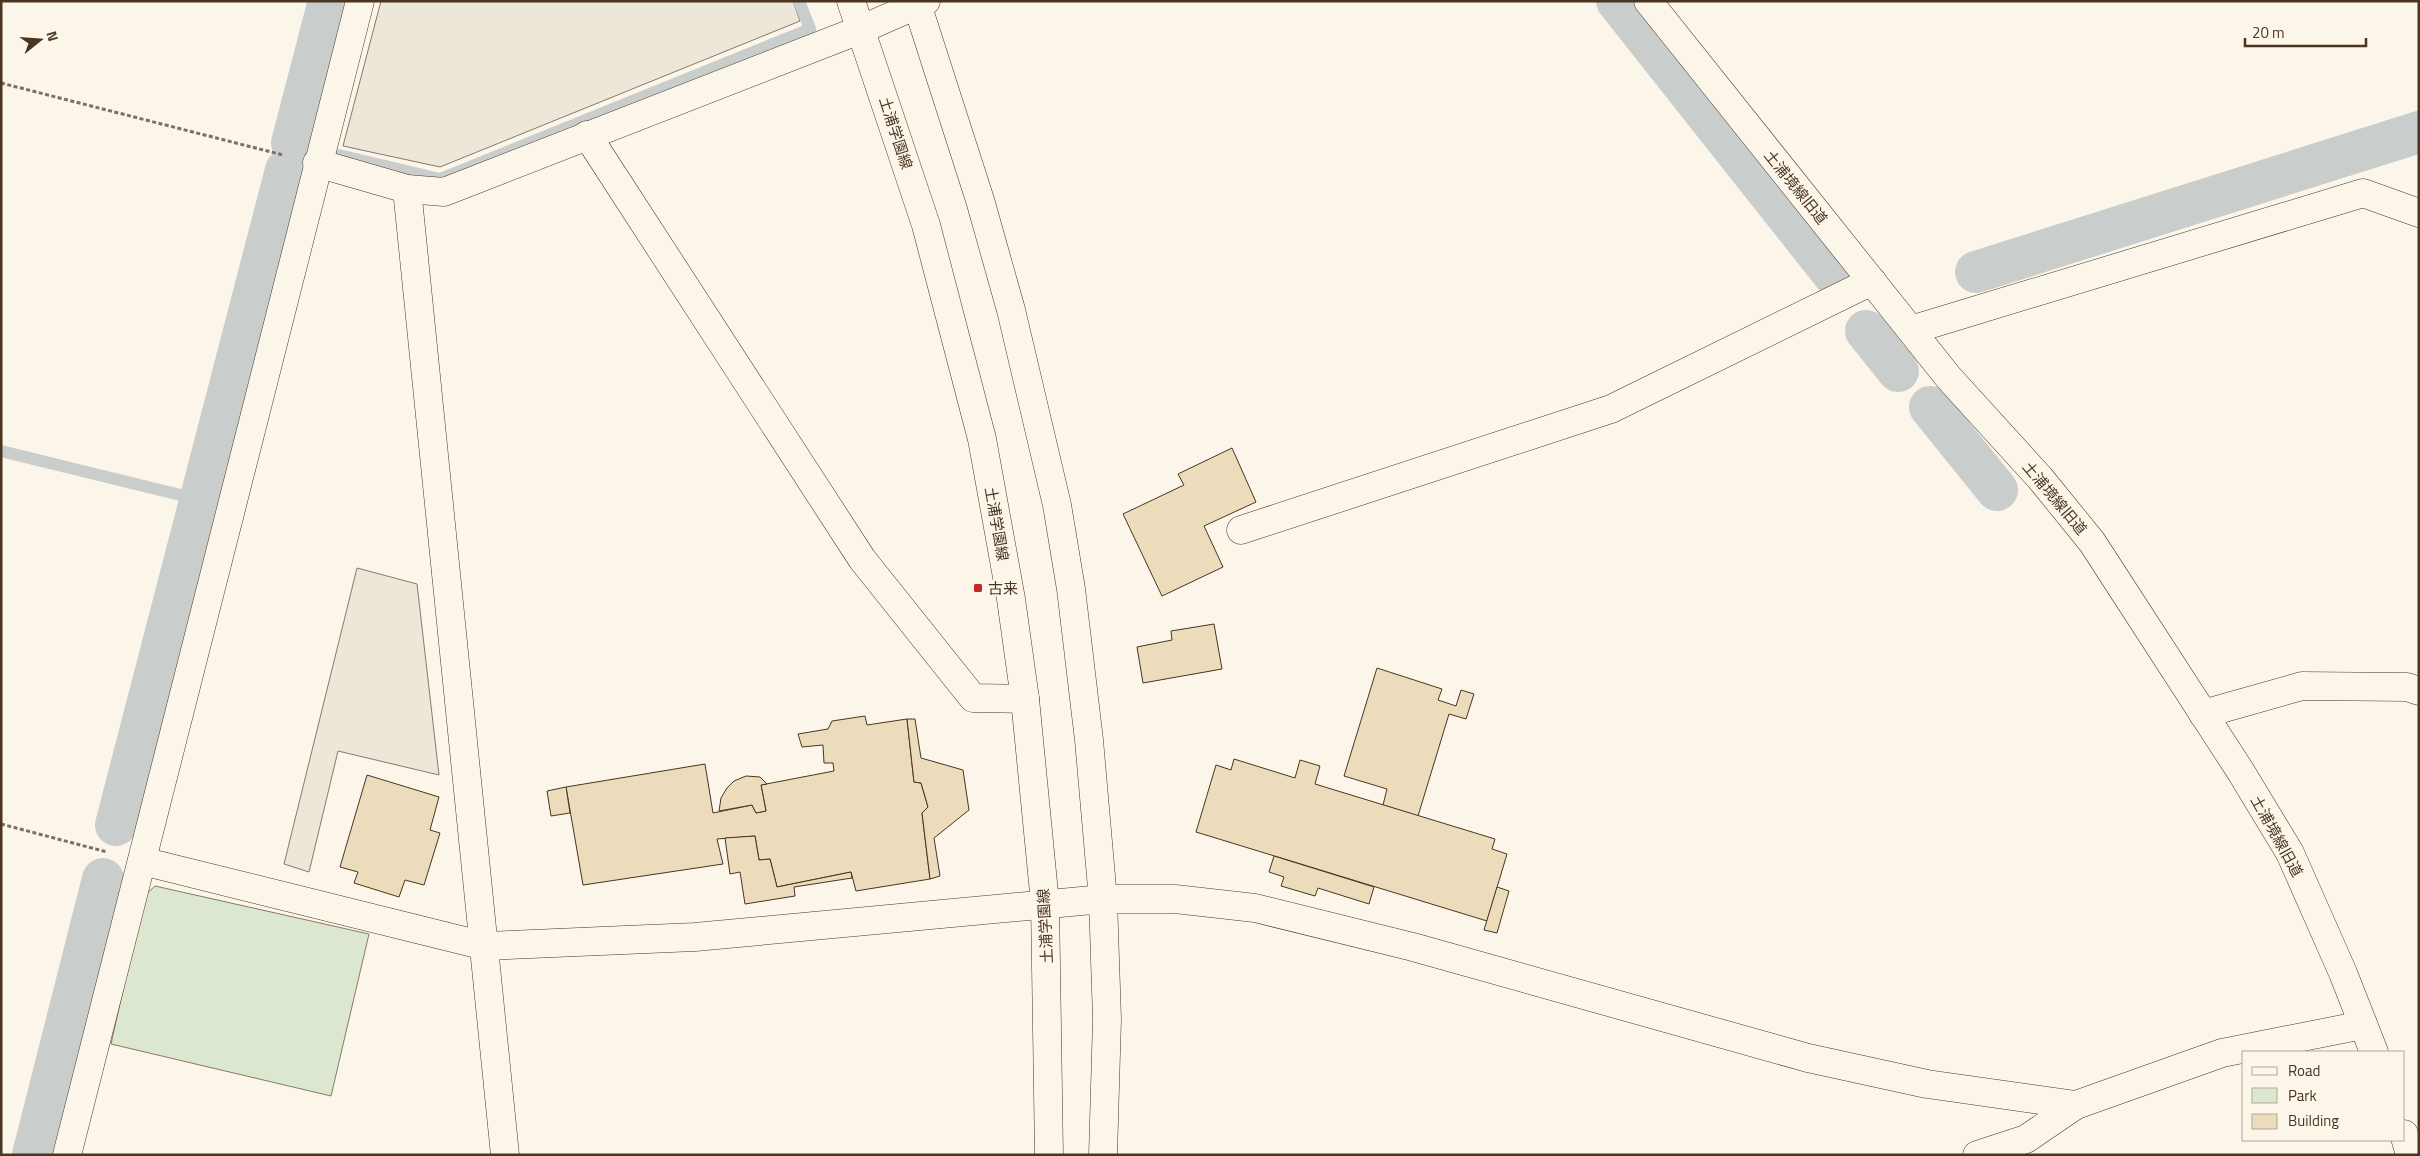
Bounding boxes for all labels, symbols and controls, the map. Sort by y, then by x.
north arrow [15,15,65,65]
scale bar [2245,15,2366,47]
text: 20 m [2252,21,2285,44]
text: N [41,28,64,44]
street label: 土浦学園線 [873,94,919,172]
street label: 土浦境線旧道 [1759,145,1833,229]
street label: 土浦境線旧道 [2017,456,2093,540]
street label: 土浦学園線 [979,485,1015,563]
place label: 古来 [988,577,1018,600]
marker: 古来 [972,582,984,594]
street label: 土浦境線旧道 [2245,791,2309,881]
street label: 土浦学園線 [1032,888,1058,964]
legend [2242,1051,2405,1141]
text: Road [2288,1059,2320,1082]
text: Park [2288,1084,2317,1107]
text: Building [2288,1109,2339,1132]

